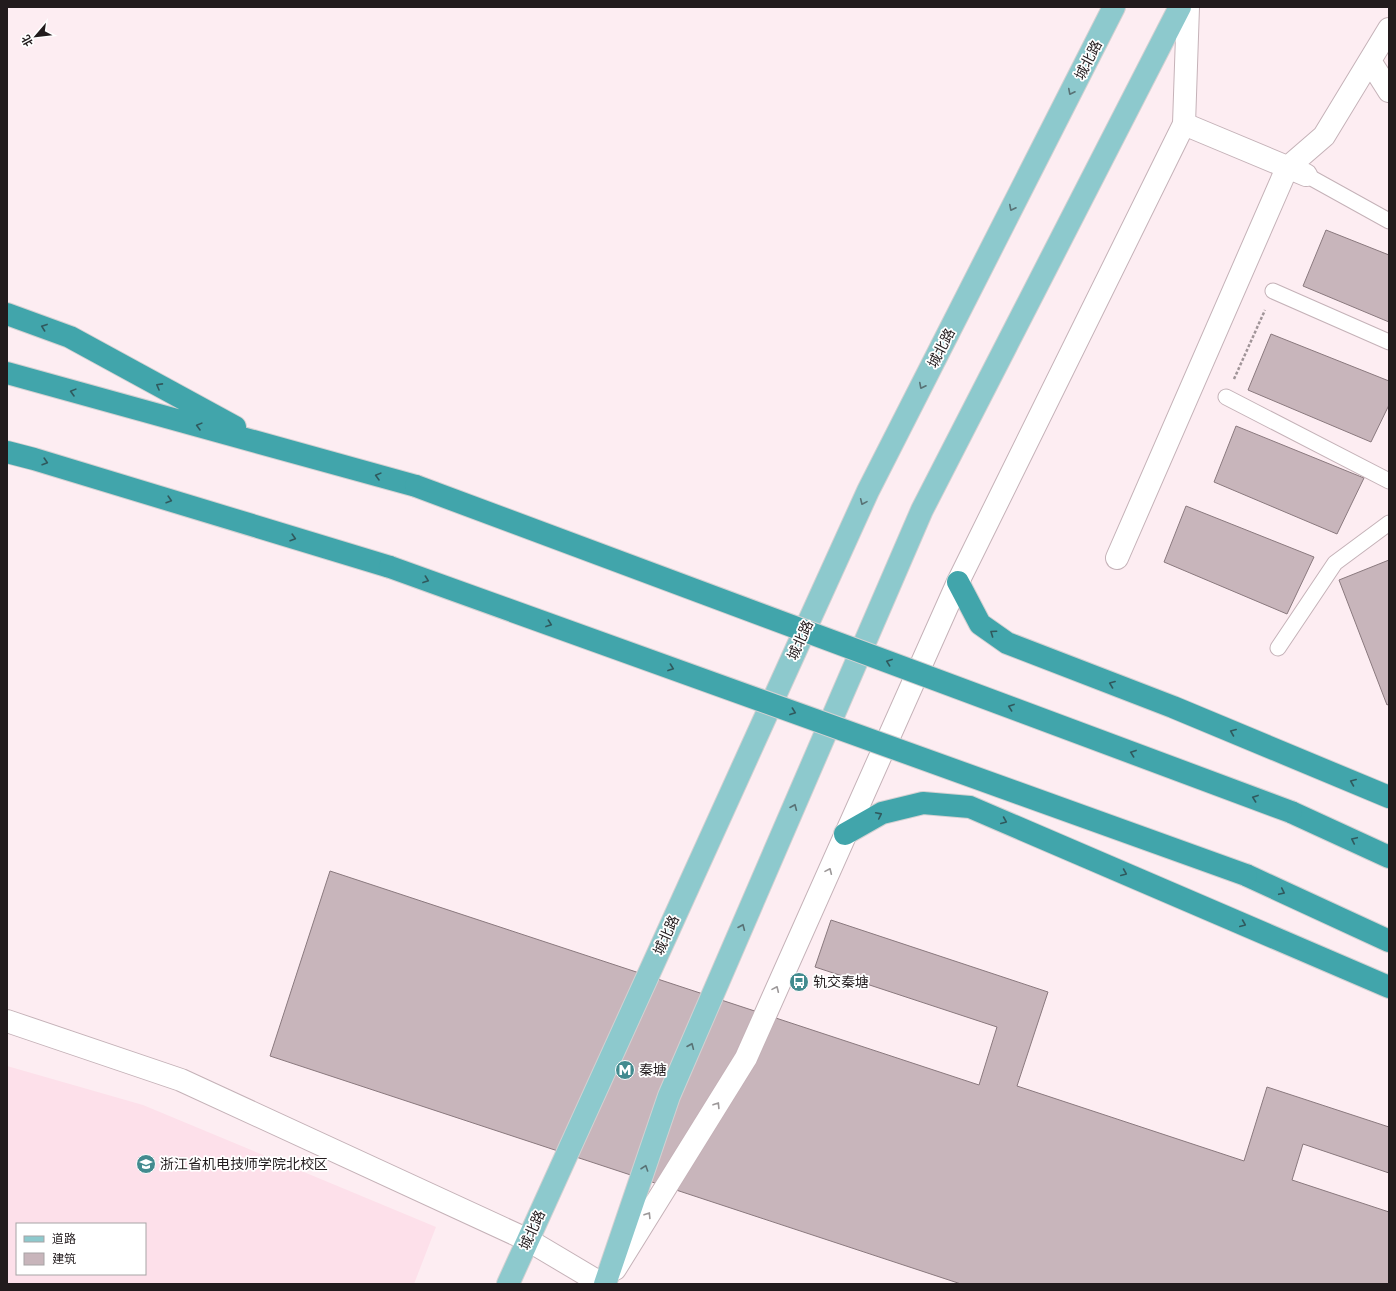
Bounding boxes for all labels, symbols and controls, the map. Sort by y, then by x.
north arrow [16,16,56,56]
text: 北 [18,33,36,49]
street label: 城北路 [1070,37,1106,83]
one-way arrow [1069,87,1076,95]
one-way arrow [1010,203,1017,211]
one-way arrow [40,324,47,332]
street label: 城北路 [923,325,959,371]
one-way arrow [919,382,927,389]
one-way arrow [156,383,163,390]
one-way arrow [70,388,77,397]
one-way arrow [196,422,203,431]
one-way arrow [41,457,48,466]
one-way arrow [375,472,381,480]
one-way arrow [165,495,172,504]
one-way arrow [860,498,868,505]
one-way arrow [290,533,297,542]
one-way arrow [423,575,430,584]
street label: 城北路 [783,617,817,663]
one-way arrow [545,619,552,628]
one-way arrow [990,630,997,638]
one-way arrow [886,659,893,667]
one-way arrow [667,663,674,672]
one-way arrow [1109,681,1117,689]
one-way arrow [1008,704,1015,712]
one-way arrow [790,708,797,716]
one-way arrow [1229,729,1236,737]
one-way arrow [1130,749,1137,757]
one-way arrow [1350,779,1357,787]
one-way arrow [1251,795,1258,803]
one-way arrow [789,804,797,812]
one-way arrow [875,812,883,820]
one-way arrow [1001,817,1008,825]
one-way arrow [1350,837,1357,845]
one-way arrow [824,867,832,875]
one-way arrow [1120,868,1127,876]
one-way arrow [1277,887,1285,895]
street label: 城北路 [649,912,683,958]
one-way arrow [1239,919,1247,927]
one-way arrow [738,923,746,930]
bus stop icon: 轨交秦塘 [788,971,810,993]
place label: 轨交秦塘 [813,973,869,991]
one-way arrow [771,986,779,994]
one-way arrow [686,1043,694,1050]
metro station icon: 秦塘 [614,1059,636,1081]
place label: 秦塘 [639,1061,667,1079]
one-way arrow [712,1102,719,1109]
school or university icon: 浙江省机电技师学院北校区 [135,1153,157,1175]
place label: 浙江省机电技师学院北校区 [160,1155,328,1173]
one-way arrow [640,1164,649,1171]
street label: 城北路 [515,1207,549,1253]
one-way arrow [644,1212,651,1219]
legend [16,1223,146,1275]
text: 道路 [52,1231,76,1246]
text: 建筑 [52,1251,76,1266]

